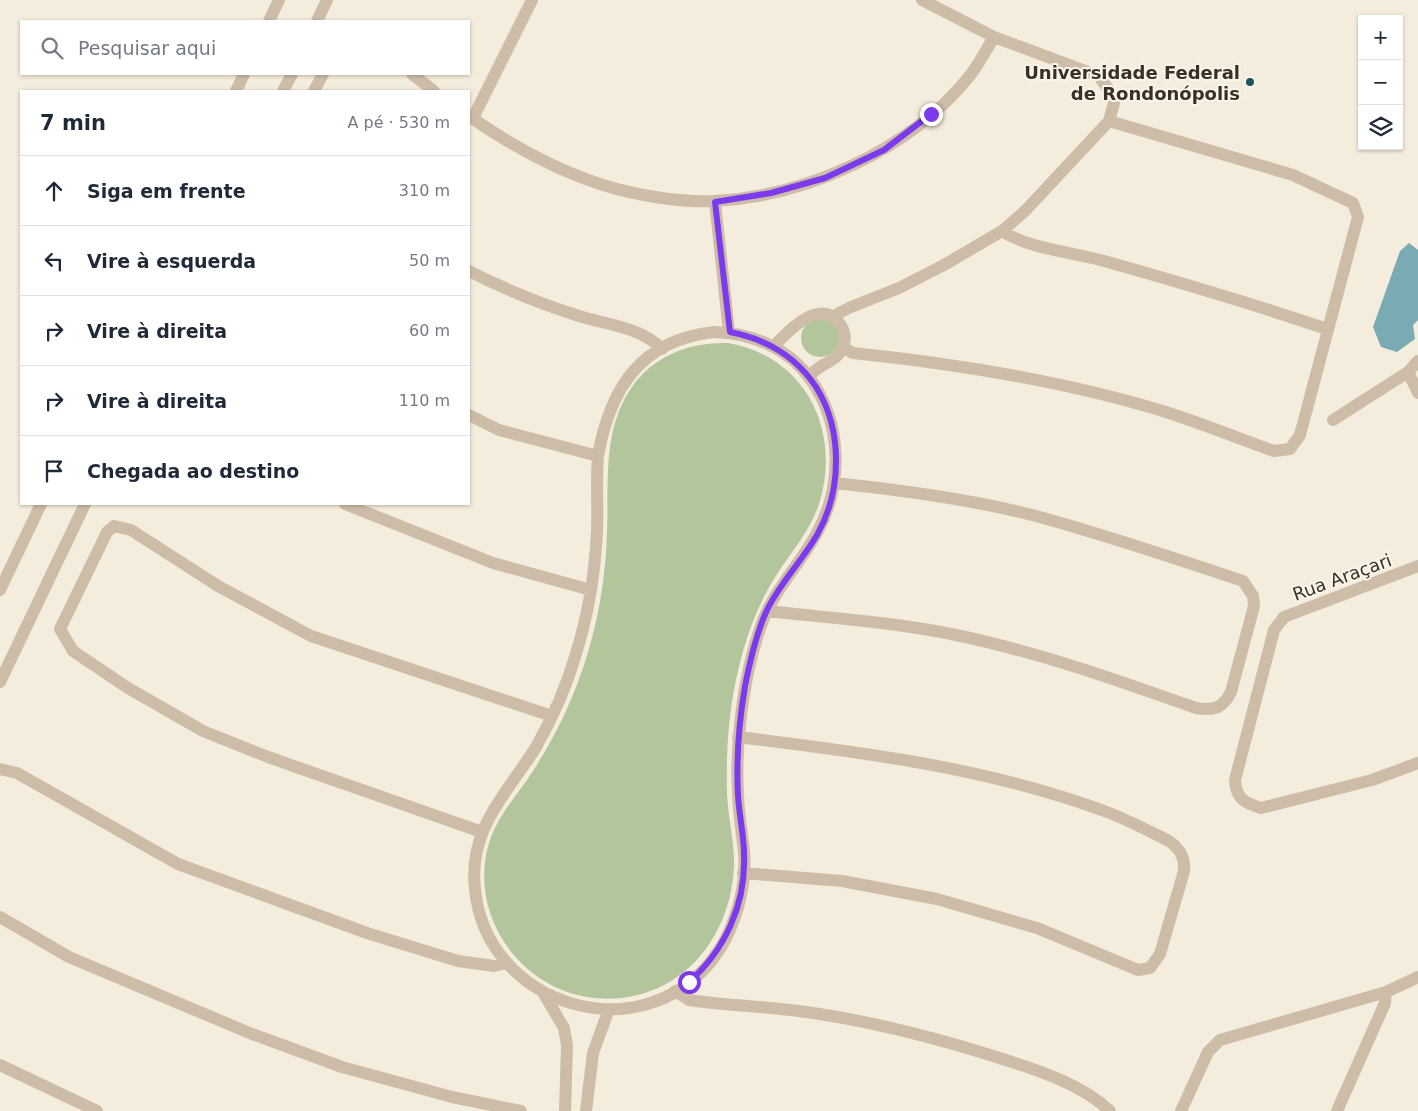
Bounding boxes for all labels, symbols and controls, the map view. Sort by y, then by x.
map controls [1358,15,1403,150]
button: + [1358,15,1403,60]
search box [20,20,470,75]
icon: search [38,34,66,62]
text: Pesquisar aqui [78,37,216,59]
button: − [1358,60,1403,105]
place label: Universidade Federal de Rondonópolis [1024,62,1240,104]
marker: Universidade Federal de Rondonópolis [1244,76,1256,88]
route end [920,103,943,126]
button: layers [1358,105,1403,150]
text: 7 min [40,111,106,135]
text: A pé · 530 m [348,113,450,132]
icon: ahead [40,177,68,205]
text: Siga em frente [87,180,246,202]
text: 310 m [399,181,450,200]
icon: left [40,247,68,275]
text: Vire à esquerda [87,250,256,272]
text: 50 m [409,251,450,270]
icon: right [40,317,68,345]
text: Vire à direita [87,320,227,342]
text: 60 m [409,321,450,340]
icon: right [40,387,68,415]
text: Vire à direita [87,390,227,412]
text: 110 m [399,391,450,410]
icon: arrive [40,457,68,485]
text: Chegada ao destino [87,460,299,482]
street label: Rua Araçari [1290,549,1394,605]
route start [678,971,701,994]

